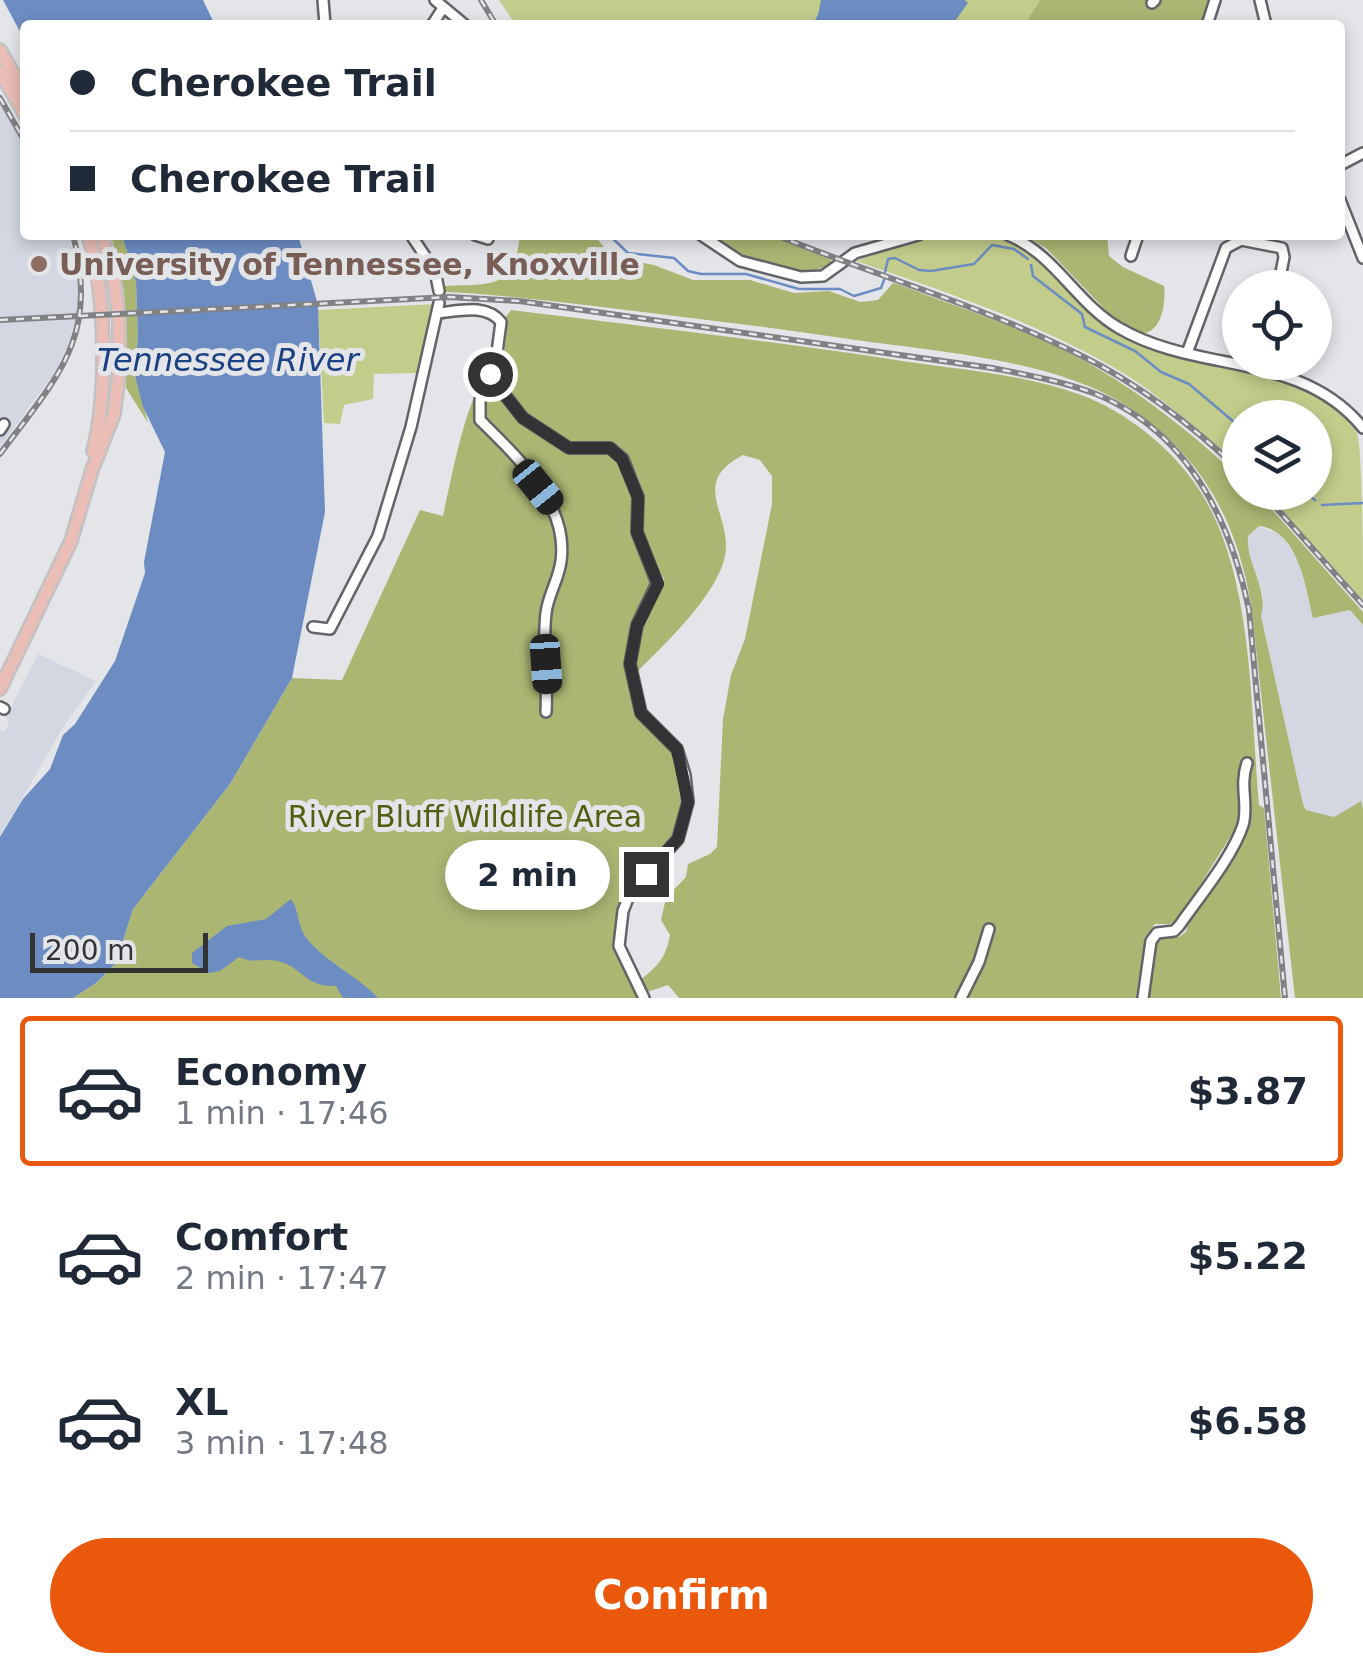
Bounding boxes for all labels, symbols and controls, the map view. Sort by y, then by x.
text: Cherokee Trail [130,61,437,105]
text: Cherokee Trail [130,157,437,201]
place label: University of Tennessee, Knoxville [59,247,640,282]
marker: University of Tennessee, Knoxville [28,253,50,275]
map controls [1222,270,1332,510]
button: locate [1222,270,1332,380]
water label: Tennessee River [97,341,361,379]
route start [468,352,513,397]
button: layers [1222,400,1332,510]
car [507,454,569,520]
car [529,633,563,695]
park label: River Bluff Wildlife Area [288,799,642,834]
callout: 2 min [446,839,611,909]
route end [624,852,669,897]
text: 2 min [477,856,578,894]
scale bar [30,928,208,973]
text: 200 m [45,934,135,967]
icon: car [55,1046,145,1136]
text: Economy [175,1050,367,1094]
text: $3.87 [1188,1069,1308,1113]
text: 1 min · 17:46 [175,1094,389,1132]
icon: car [55,1211,145,1301]
text: Comfort [175,1215,348,1259]
text: $5.22 [1188,1234,1308,1278]
text: 2 min · 17:47 [175,1259,389,1297]
icon: car [55,1376,145,1466]
text: XL [175,1380,229,1424]
text: $6.58 [1188,1399,1308,1443]
text: 3 min · 17:48 [175,1424,389,1462]
button: Confirm [50,1538,1313,1653]

